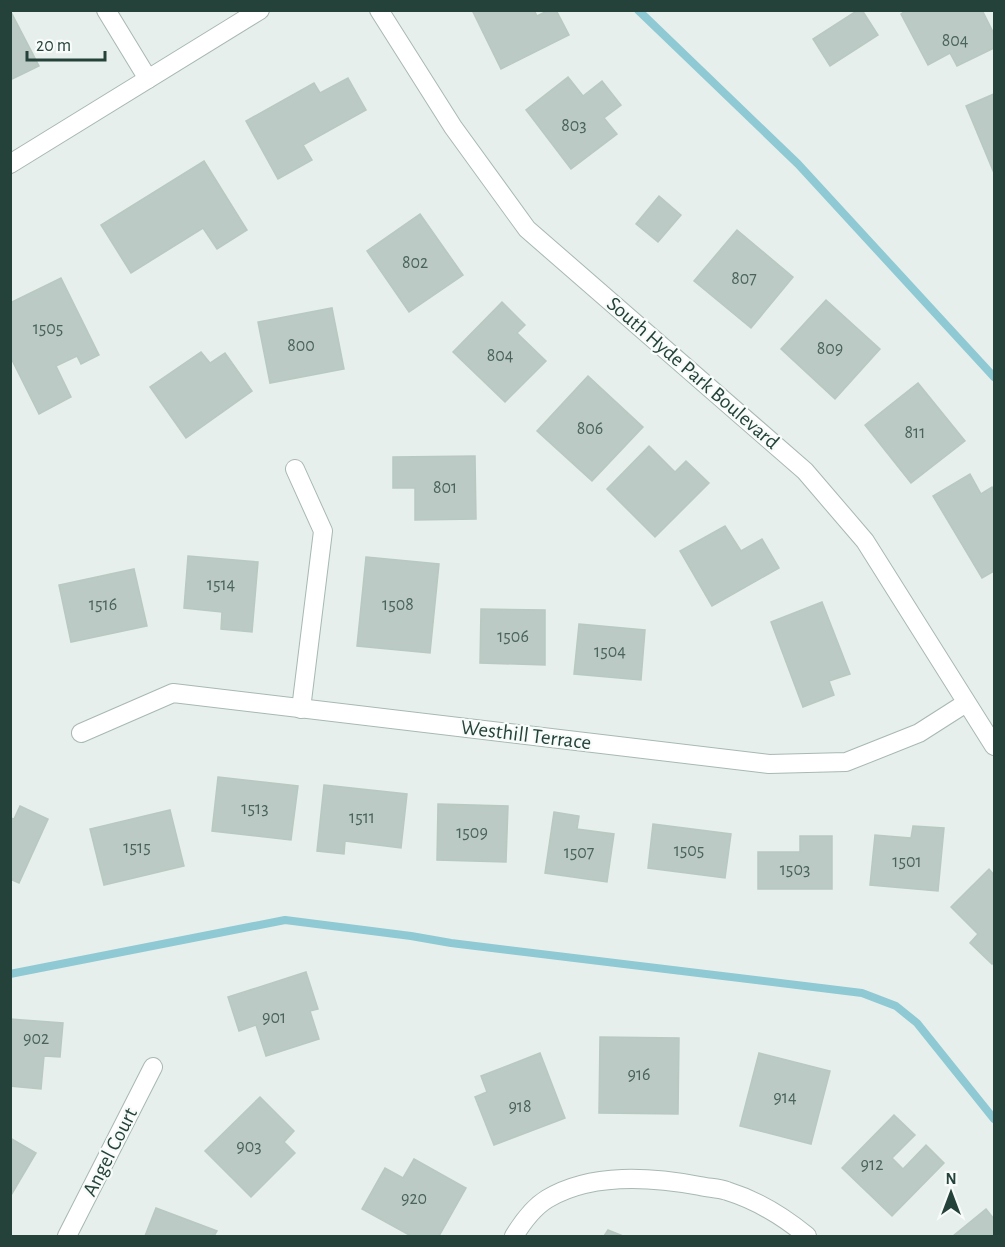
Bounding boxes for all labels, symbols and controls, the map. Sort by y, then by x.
scale bar [27,24,105,62]
house number: 804 [942,32,969,50]
text: 20 m [36,37,71,55]
house number: 803 [561,117,587,135]
house number: 802 [402,254,428,272]
house number: 807 [731,270,757,288]
street label: South Hyde Park Boulevard [603,293,783,453]
house number: 1505 [33,320,63,338]
house number: 800 [287,337,315,355]
house number: 809 [817,340,843,358]
house number: 804 [487,347,514,365]
house number: 806 [577,420,603,438]
house number: 811 [905,424,925,442]
house number: 801 [433,479,457,497]
house number: 1514 [207,576,236,594]
house number: 1516 [89,596,117,614]
house number: 1508 [382,596,414,614]
house number: 1506 [497,628,529,646]
house number: 1504 [594,643,626,661]
street label: Westhill Terrace [460,717,592,753]
house number: 1513 [241,800,269,818]
house number: 1511 [349,809,375,827]
house number: 1509 [456,824,488,842]
house number: 1515 [123,839,151,857]
house number: 1505 [674,842,704,860]
house number: 1507 [564,844,594,862]
house number: 1501 [892,853,922,871]
house number: 1503 [780,861,810,879]
house number: 901 [262,1009,286,1027]
house number: 902 [23,1030,49,1048]
house number: 916 [627,1066,651,1084]
house number: 914 [773,1089,797,1107]
house number: 918 [508,1098,532,1116]
street label: Angel Court [79,1104,141,1200]
house number: 903 [236,1138,262,1156]
house number: 912 [861,1156,883,1174]
north arrow [921,1163,981,1223]
text: N [945,1171,957,1187]
house number: 920 [401,1190,427,1208]

